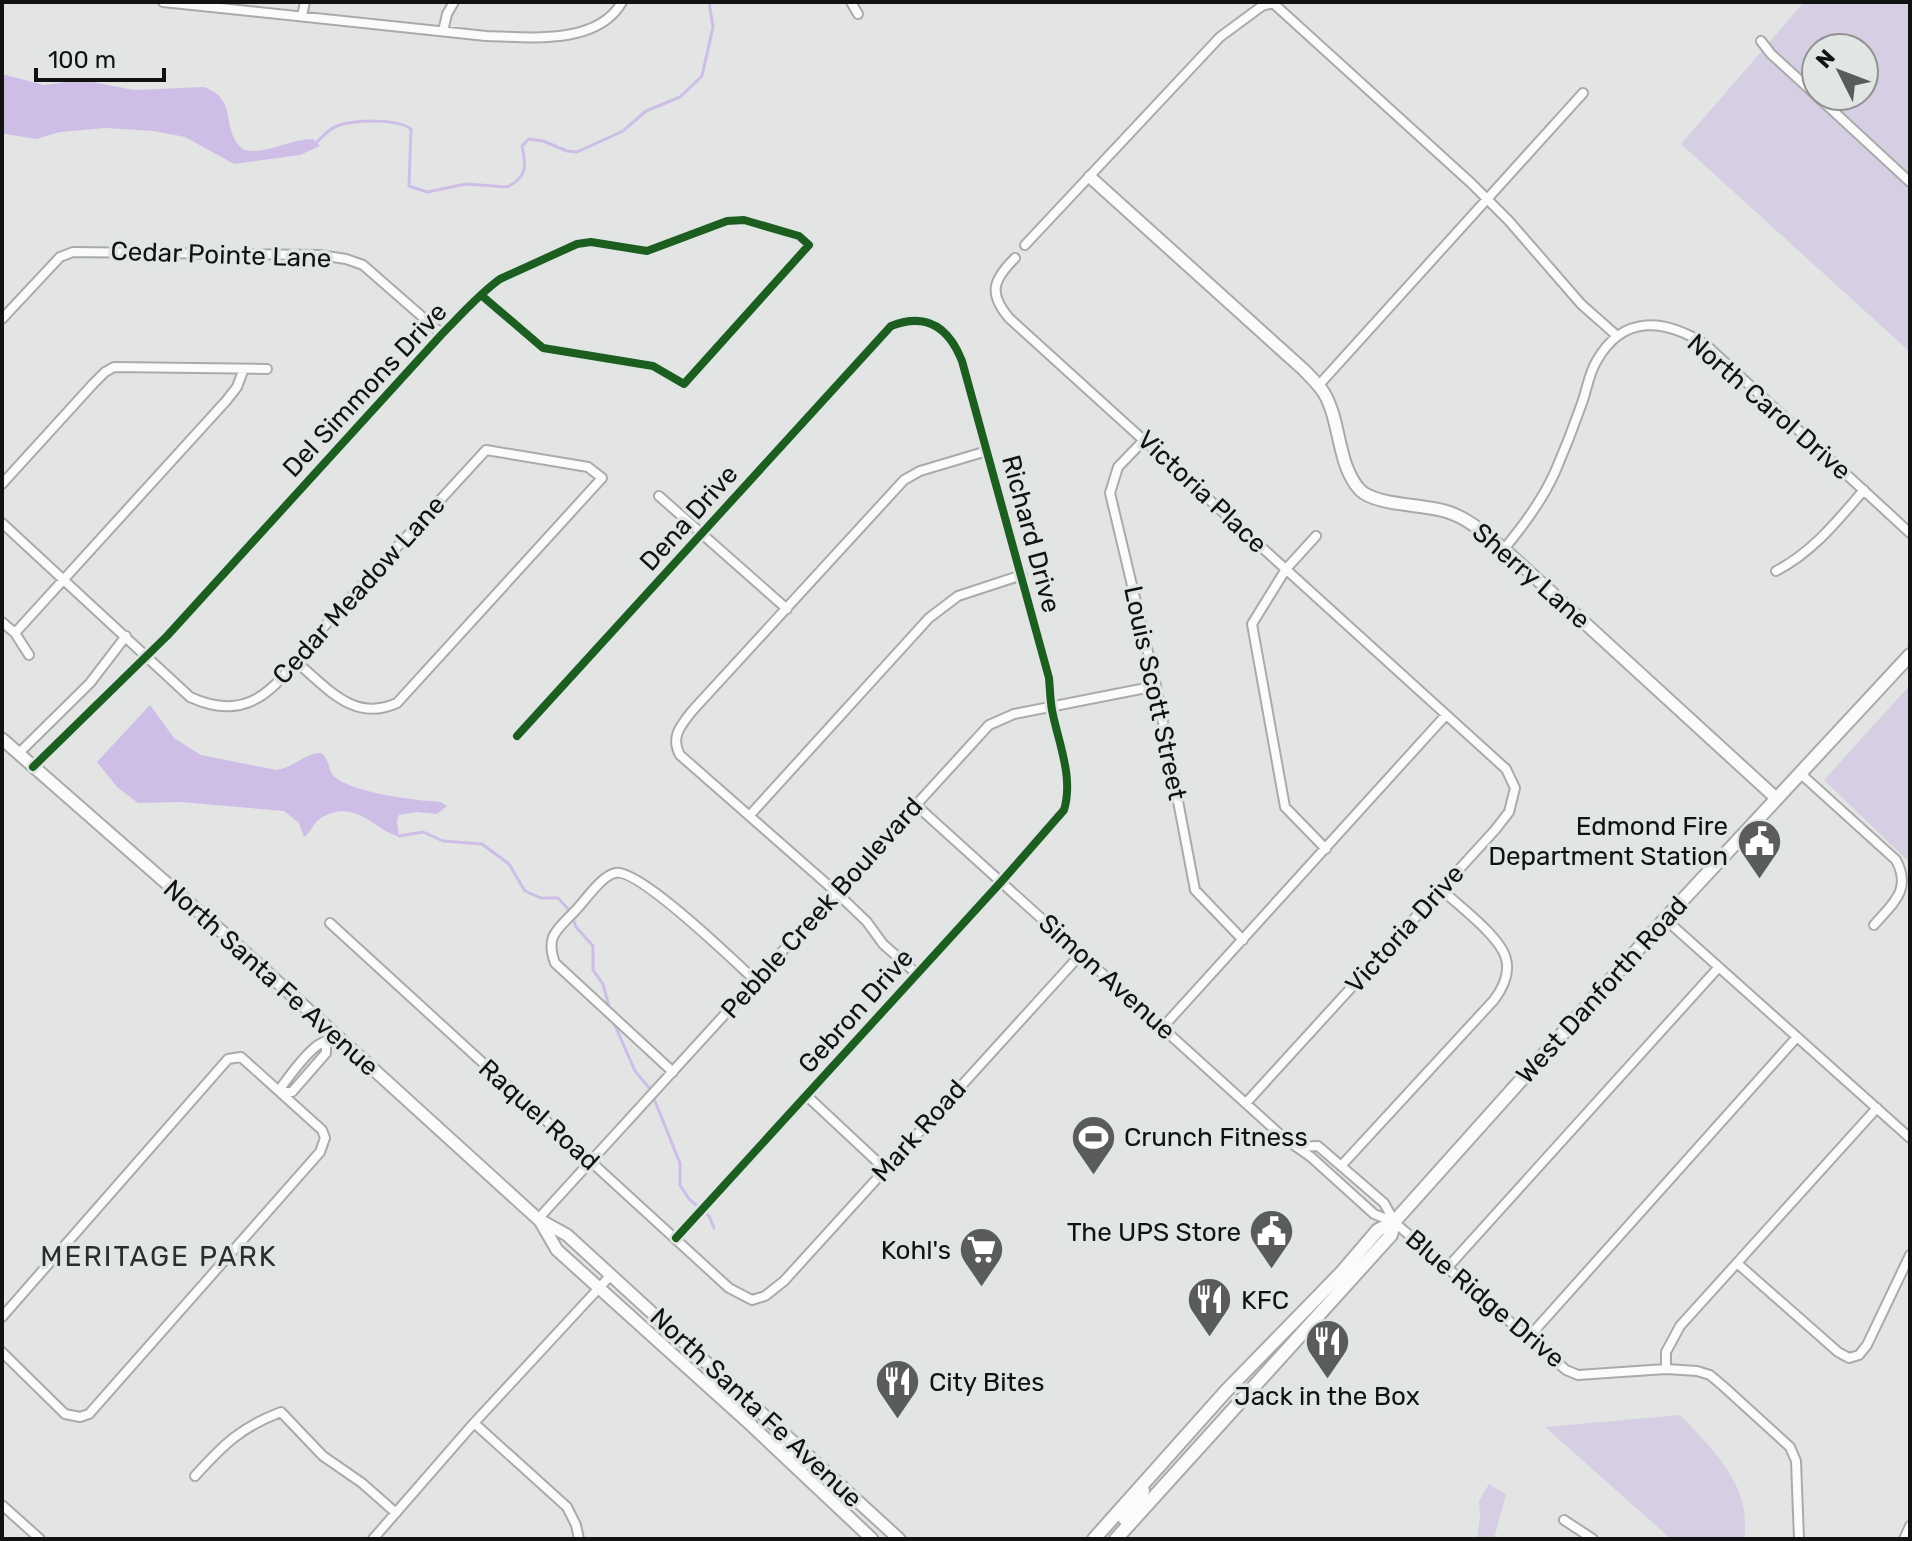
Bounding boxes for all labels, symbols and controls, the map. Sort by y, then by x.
scale bar [36,32,164,82]
north arrow [1800,32,1880,112]
text: N [1810,44,1841,74]
text: 100 m [48,46,116,74]
street label: Cedar Pointe Lane [110,236,332,274]
street label: Del Simmons Drive [276,297,454,483]
street label: North Carol Drive [1681,327,1857,487]
street label: Victoria Place [1131,424,1273,560]
street label: Richard Drive [995,452,1067,616]
street label: Dena Drive [633,459,745,577]
street label: Cedar Meadow Lane [266,489,452,691]
street label: Sherry Lane [1466,517,1596,635]
street label: Louis Scott Street [1117,583,1193,803]
street label: Pebble Creek Boulevard [715,791,929,1025]
place label: Edmond Fire Department Station [1488,811,1728,872]
public building icon: Edmond Fire Department Station [1735,817,1783,880]
street label: Victoria Drive [1339,858,1471,1000]
street label: North Santa Fe Avenue [157,873,385,1083]
street label: West Danforth Road [1510,890,1694,1090]
street label: Simon Avenue [1032,908,1182,1046]
street label: Gebron Drive [792,942,920,1080]
street label: Raquel Road [472,1053,606,1177]
street label: Mark Road [865,1074,973,1188]
sports icon: Crunch Fitness [1069,1113,1117,1176]
place label: Crunch Fitness [1124,1122,1308,1153]
public building icon: The UPS Store [1248,1208,1296,1271]
place label: The UPS Store [1067,1217,1241,1248]
street label: Blue Ridge Drive [1399,1223,1571,1375]
supermarket icon: Kohl's [958,1226,1006,1289]
place label: Kohl's [881,1235,951,1266]
district label: MERITAGE PARK [40,1240,278,1273]
restaurant icon: KFC [1186,1276,1234,1339]
place label: KFC [1241,1285,1289,1316]
street label: North Santa Fe Avenue [644,1302,868,1514]
restaurant icon: Jack in the Box [1303,1317,1351,1380]
restaurant icon: City Bites [874,1358,922,1421]
place label: City Bites [929,1367,1044,1398]
place label: Jack in the Box [1234,1381,1420,1412]

